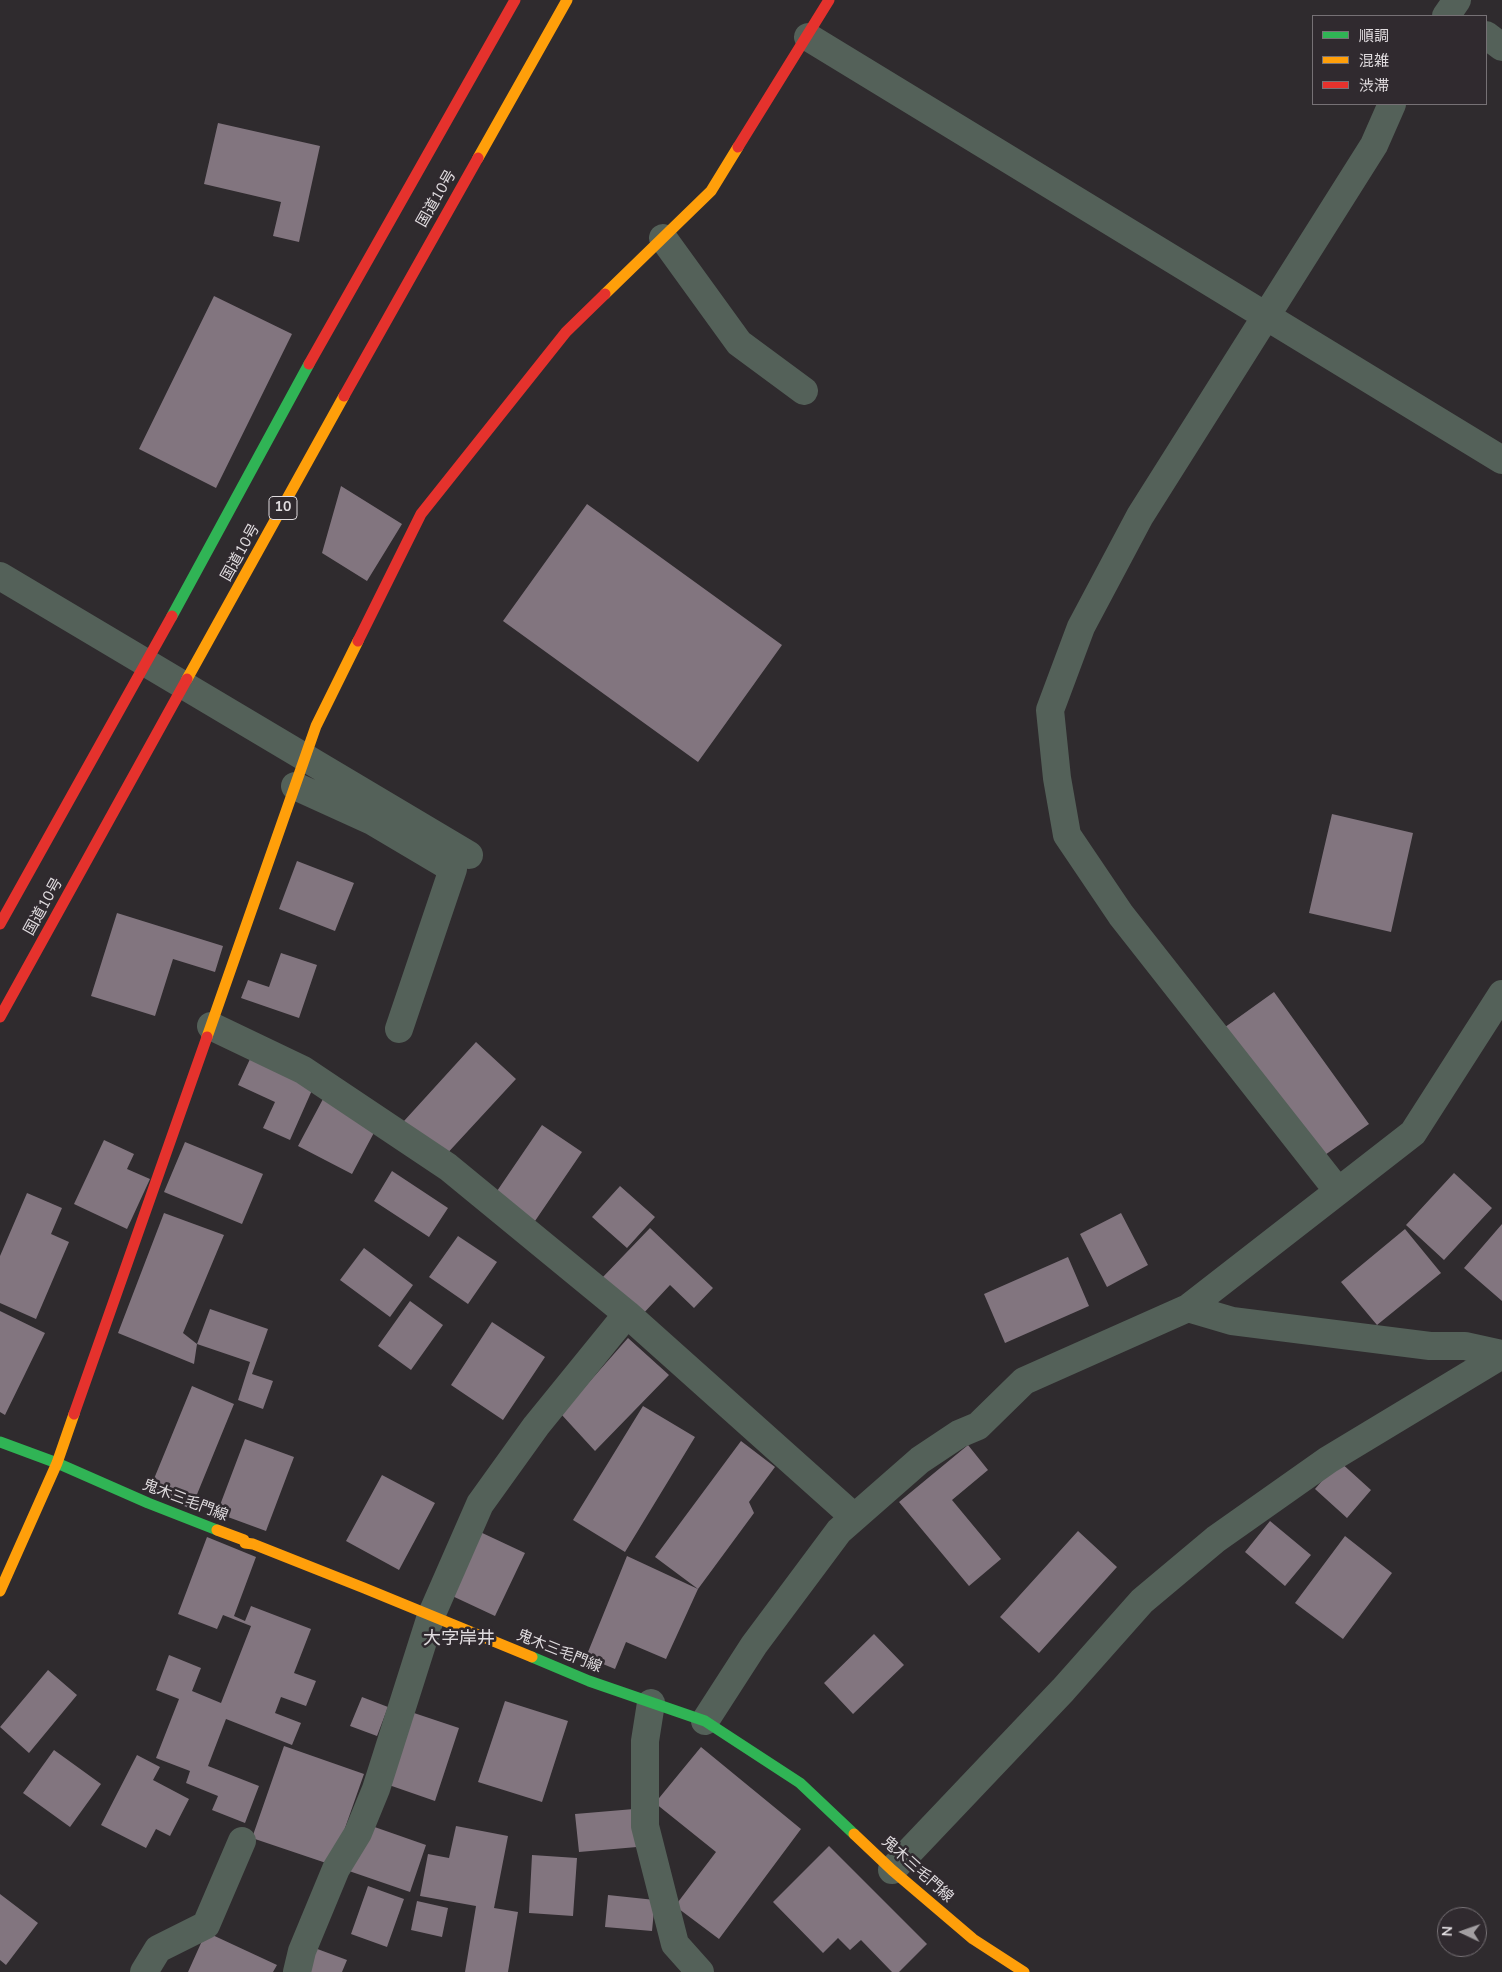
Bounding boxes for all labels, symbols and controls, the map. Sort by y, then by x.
legend [1312,15,1487,105]
text: 順調 [1359,26,1389,46]
text: 混雑 [1359,51,1389,71]
text: 渋滞 [1359,76,1389,96]
street label: 国道10号 [413,167,461,231]
road number: 10 [269,496,297,520]
street label: 国道10号 [218,521,264,585]
street label: 国道10号 [21,875,67,939]
street label: 鬼木三毛門線 [140,1476,230,1526]
street label: 鬼木三毛門線 [514,1627,604,1677]
district label: 大字岸井 [423,1629,495,1651]
street label: 鬼木三毛門線 [878,1833,956,1907]
north arrow [1437,1907,1487,1957]
text: N [1438,1926,1457,1937]

